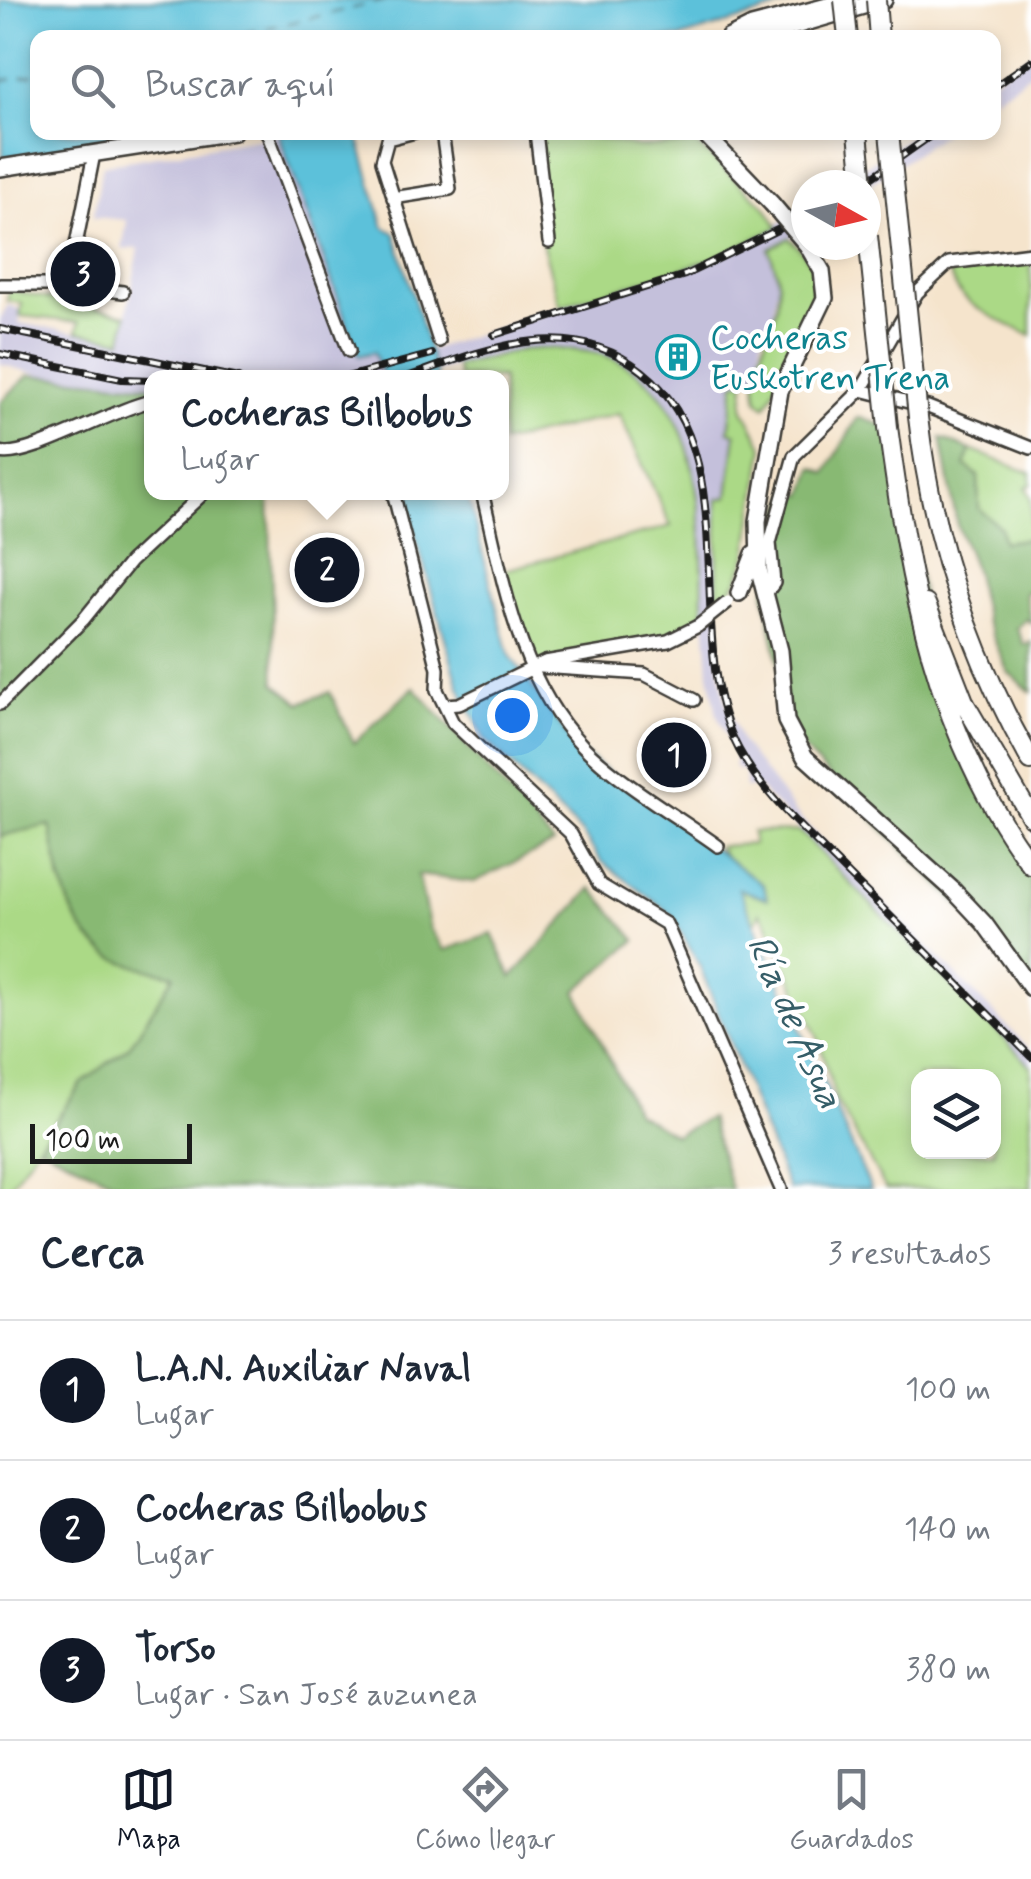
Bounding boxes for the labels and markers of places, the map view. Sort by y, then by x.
pin: 3 [51,236,116,312]
place label: Cocheras Euskotren Trena [710,316,950,402]
building icon: Cocheras Euskotren Trena [655,334,701,380]
pin: 2 [294,532,360,608]
pin: 1 [642,718,706,792]

